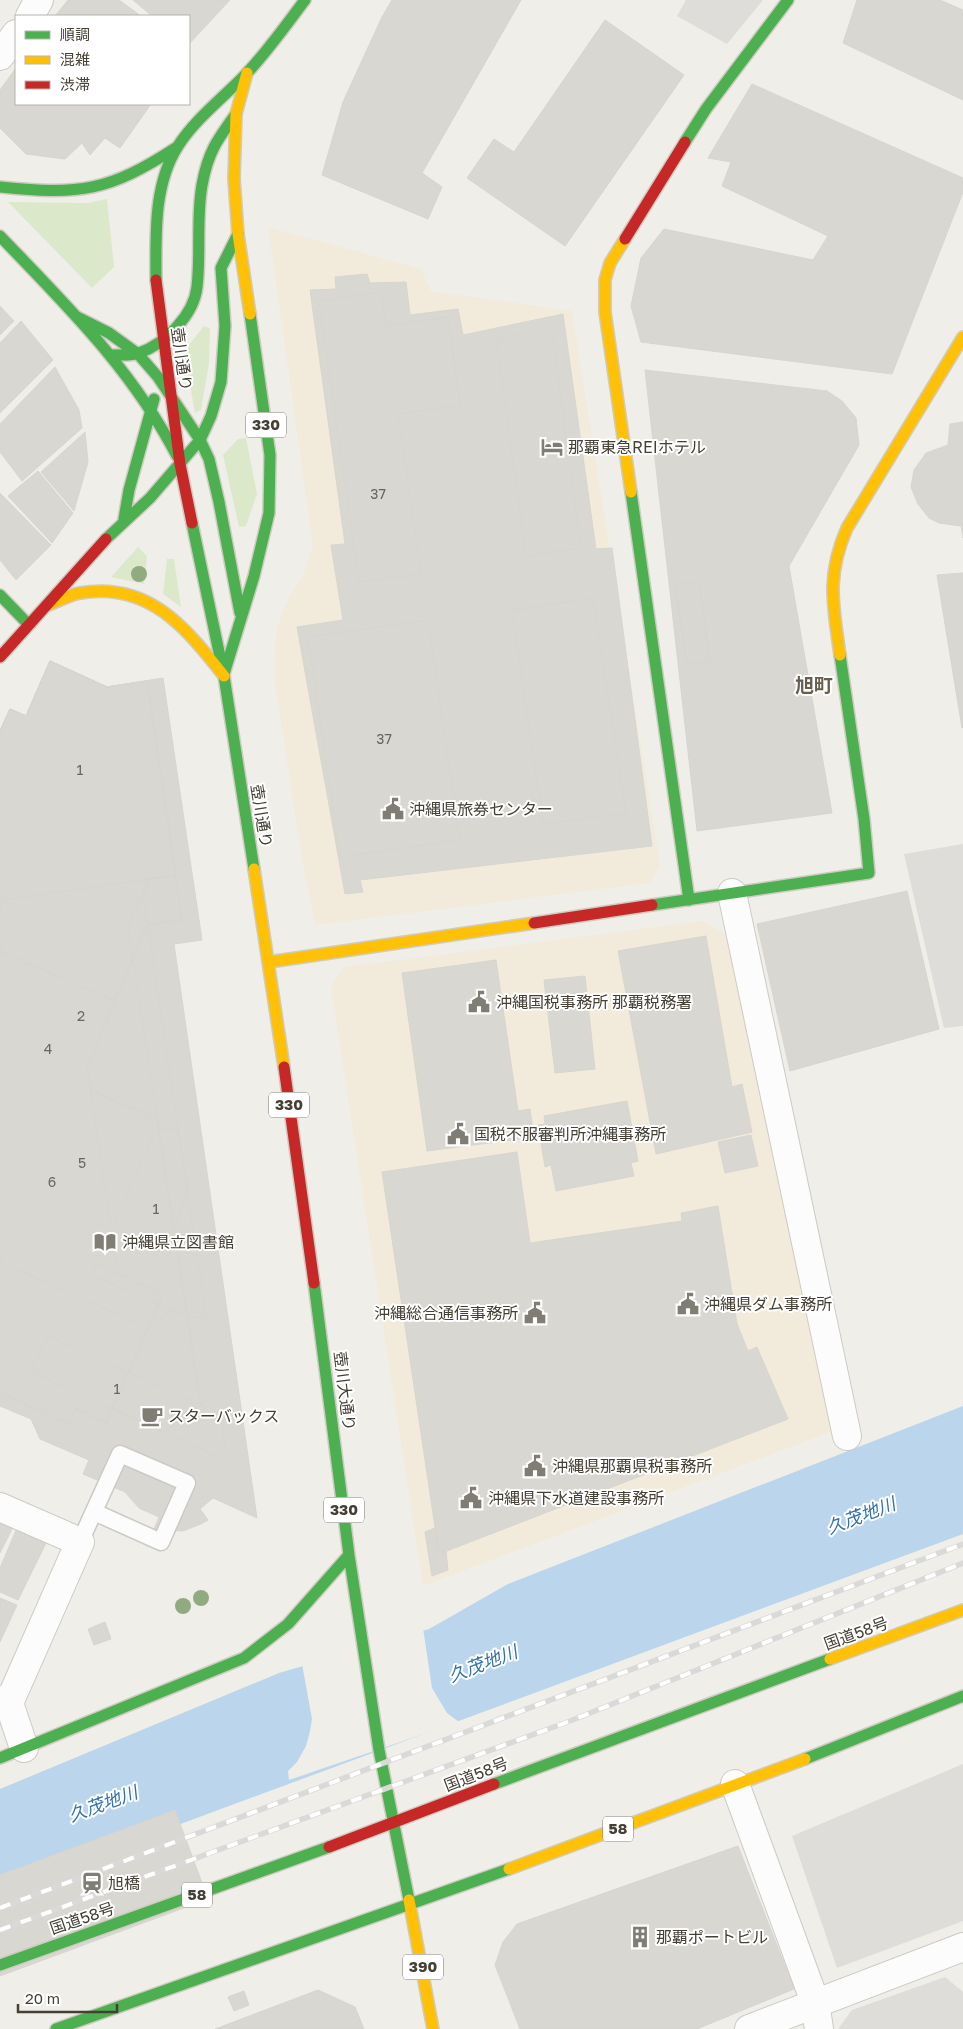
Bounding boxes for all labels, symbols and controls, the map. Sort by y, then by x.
legend [15,15,190,105]
text: 順調 [60,25,90,43]
text: 混雑 [60,50,90,68]
text: 渋滞 [60,75,90,93]
street label: 壺川通り [168,326,196,392]
road number: 330 [246,412,286,438]
hotel icon: 那覇東急REIホテル [539,434,565,460]
place label: 那覇東急REIホテル [568,437,706,457]
house number: 37 [370,485,386,502]
district label: 旭町 [795,673,833,696]
house number: 37 [376,730,392,747]
house number: 1 [77,761,84,778]
street label: 壺川通り [247,783,277,849]
public building icon: 沖縄県旅券センター [380,796,406,822]
place label: 沖縄県旅券センター [409,799,553,819]
public building icon: 沖縄国税事務所 那覇税務署 [466,989,492,1015]
place label: 沖縄国税事務所 那覇税務署 [496,992,692,1012]
house number: 2 [77,1007,85,1024]
house number: 4 [44,1040,52,1057]
road number: 330 [269,1092,309,1118]
public building icon: 国税不服審判所沖縄事務所 [445,1121,471,1147]
place label: 国税不服審判所沖縄事務所 [474,1124,666,1144]
house number: 5 [78,1154,86,1171]
house number: 6 [48,1173,56,1190]
house number: 1 [153,1200,160,1217]
library icon: 沖縄県立図書館 [92,1229,118,1255]
place label: 沖縄県立図書館 [122,1232,234,1252]
public building icon: 沖縄県ダム事務所 [675,1291,701,1317]
place label: 沖縄県ダム事務所 [704,1294,832,1314]
public building icon: 沖縄総合通信事務所 [522,1300,548,1326]
place label: 沖縄総合通信事務所 [374,1303,518,1323]
street label: 壺川大通り [330,1350,360,1432]
house number: 1 [114,1380,121,1397]
cafe icon: スターバックス [139,1403,165,1429]
place label: スターバックス [168,1406,279,1426]
public building icon: 沖縄県那覇県税事務所 [522,1453,548,1479]
place label: 沖縄県那覇県税事務所 [552,1456,712,1476]
public building icon: 沖縄県下水道建設事務所 [458,1485,484,1511]
place label: 沖縄県下水道建設事務所 [488,1488,664,1508]
water label: 久茂地川 [823,1491,900,1538]
road number: 330 [324,1498,364,1522]
street label: 国道58号 [821,1612,891,1654]
water label: 久茂地川 [445,1639,522,1686]
street label: 国道58号 [441,1753,511,1795]
water label: 久茂地川 [65,1780,142,1826]
road number: 58 [603,1816,633,1842]
station icon: 旭橋 [79,1870,105,1896]
place label: 旭橋 [108,1873,140,1893]
road number: 58 [182,1882,212,1908]
street label: 国道58号 [47,1898,117,1938]
building icon: 那覇ポートビル [627,1924,653,1950]
place label: 那覇ポートビル [656,1927,768,1947]
road number: 390 [403,1954,443,1980]
scale bar [18,1982,116,2014]
text: 20 m [25,1989,60,2007]

